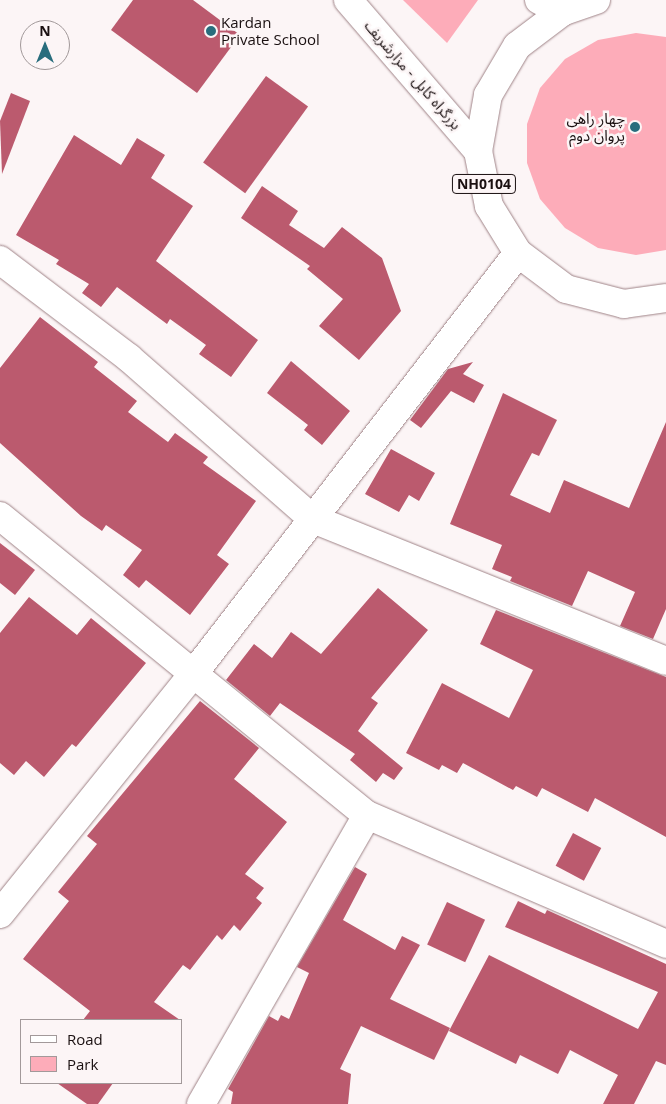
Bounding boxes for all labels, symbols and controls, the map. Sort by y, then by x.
place label: Kardan Private School [221,13,320,48]
street label: بزرگراه کابل - مزارشریف [361,17,465,133]
north arrow [20,20,70,70]
text: N [39,21,51,40]
marker: Kardan Private School [205,25,217,37]
place label: چهار راهی پروان دوم [566,109,625,144]
marker: چهار راهی پروان دوم [629,121,641,133]
road number: NH0104 [452,172,516,195]
legend [20,1019,182,1084]
text: Road [67,1029,103,1049]
text: Park [67,1054,98,1074]

